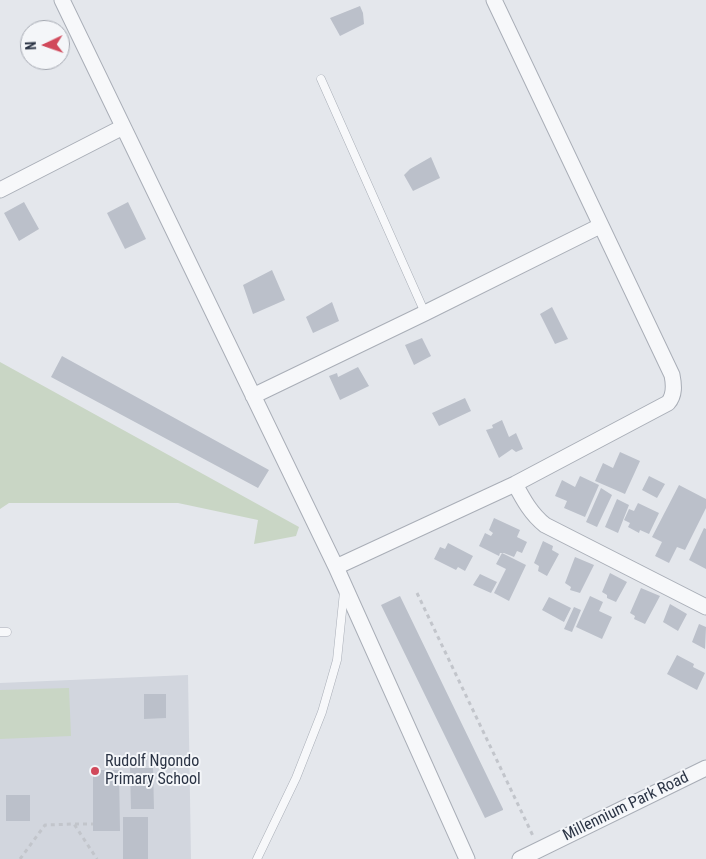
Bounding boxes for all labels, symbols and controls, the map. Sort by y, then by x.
north arrow [20,20,70,70]
text: N [23,41,39,50]
place label: Rudolf Ngondo Primary School [105,752,201,790]
marker: Rudolf Ngondo Primary School [89,765,101,777]
street label: Millennium Park Road [560,768,692,846]

